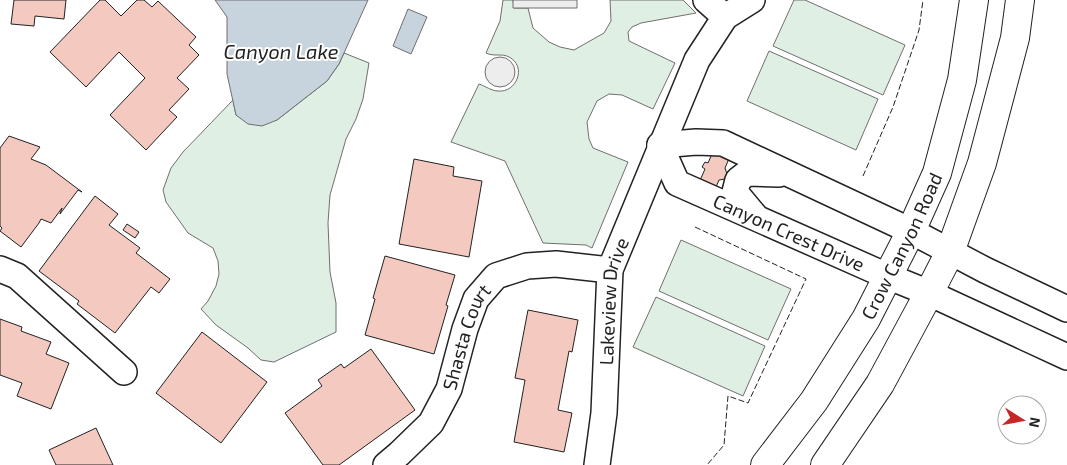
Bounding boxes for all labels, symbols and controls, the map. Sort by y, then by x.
water label: Canyon Lake [224,39,339,64]
street label: Crow Canyon Road [856,169,947,323]
street label: Canyon Crest Drive [710,189,868,276]
street label: Lakeview Drive [594,234,633,366]
street label: Shasta Court [437,279,495,392]
north arrow [997,395,1047,445]
text: N [1026,416,1045,429]

